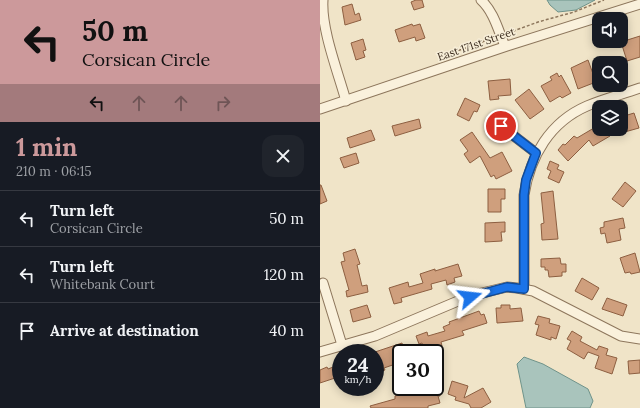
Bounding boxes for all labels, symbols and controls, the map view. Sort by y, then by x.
map controls [592,12,628,136]
button: sound [592,12,628,48]
text: 50 m [82,13,148,49]
icon: left [16,16,68,68]
street label: East 171st Street [435,24,517,64]
text: Corsican Circle [82,48,210,71]
button: search [592,56,628,92]
icon: left [86,92,108,114]
icon: ahead [128,92,150,114]
icon: ahead [170,92,192,114]
icon: right [212,92,234,114]
button: layers [592,100,628,136]
pin [484,109,518,143]
icon: arrive [490,115,512,137]
text: 1 min [16,132,77,163]
button: close [262,135,304,177]
text: 210 m · 06:15 [16,163,92,180]
text: Turn left [50,201,114,220]
icon: left [16,208,38,230]
text: 50 m [269,209,304,228]
text: Corsican Circle [50,220,143,237]
text: Turn left [50,257,114,276]
icon: left [16,264,38,286]
text: 120 m [264,265,304,284]
text: Whitebank Court [50,276,155,293]
position arrow [449,276,491,318]
icon: arrive [16,320,38,342]
text: Arrive at destination [50,321,199,340]
text: 40 m [269,321,304,340]
speed limit sign: 30 [392,344,444,396]
text: 24 [347,352,369,377]
text: km/h [344,373,372,386]

